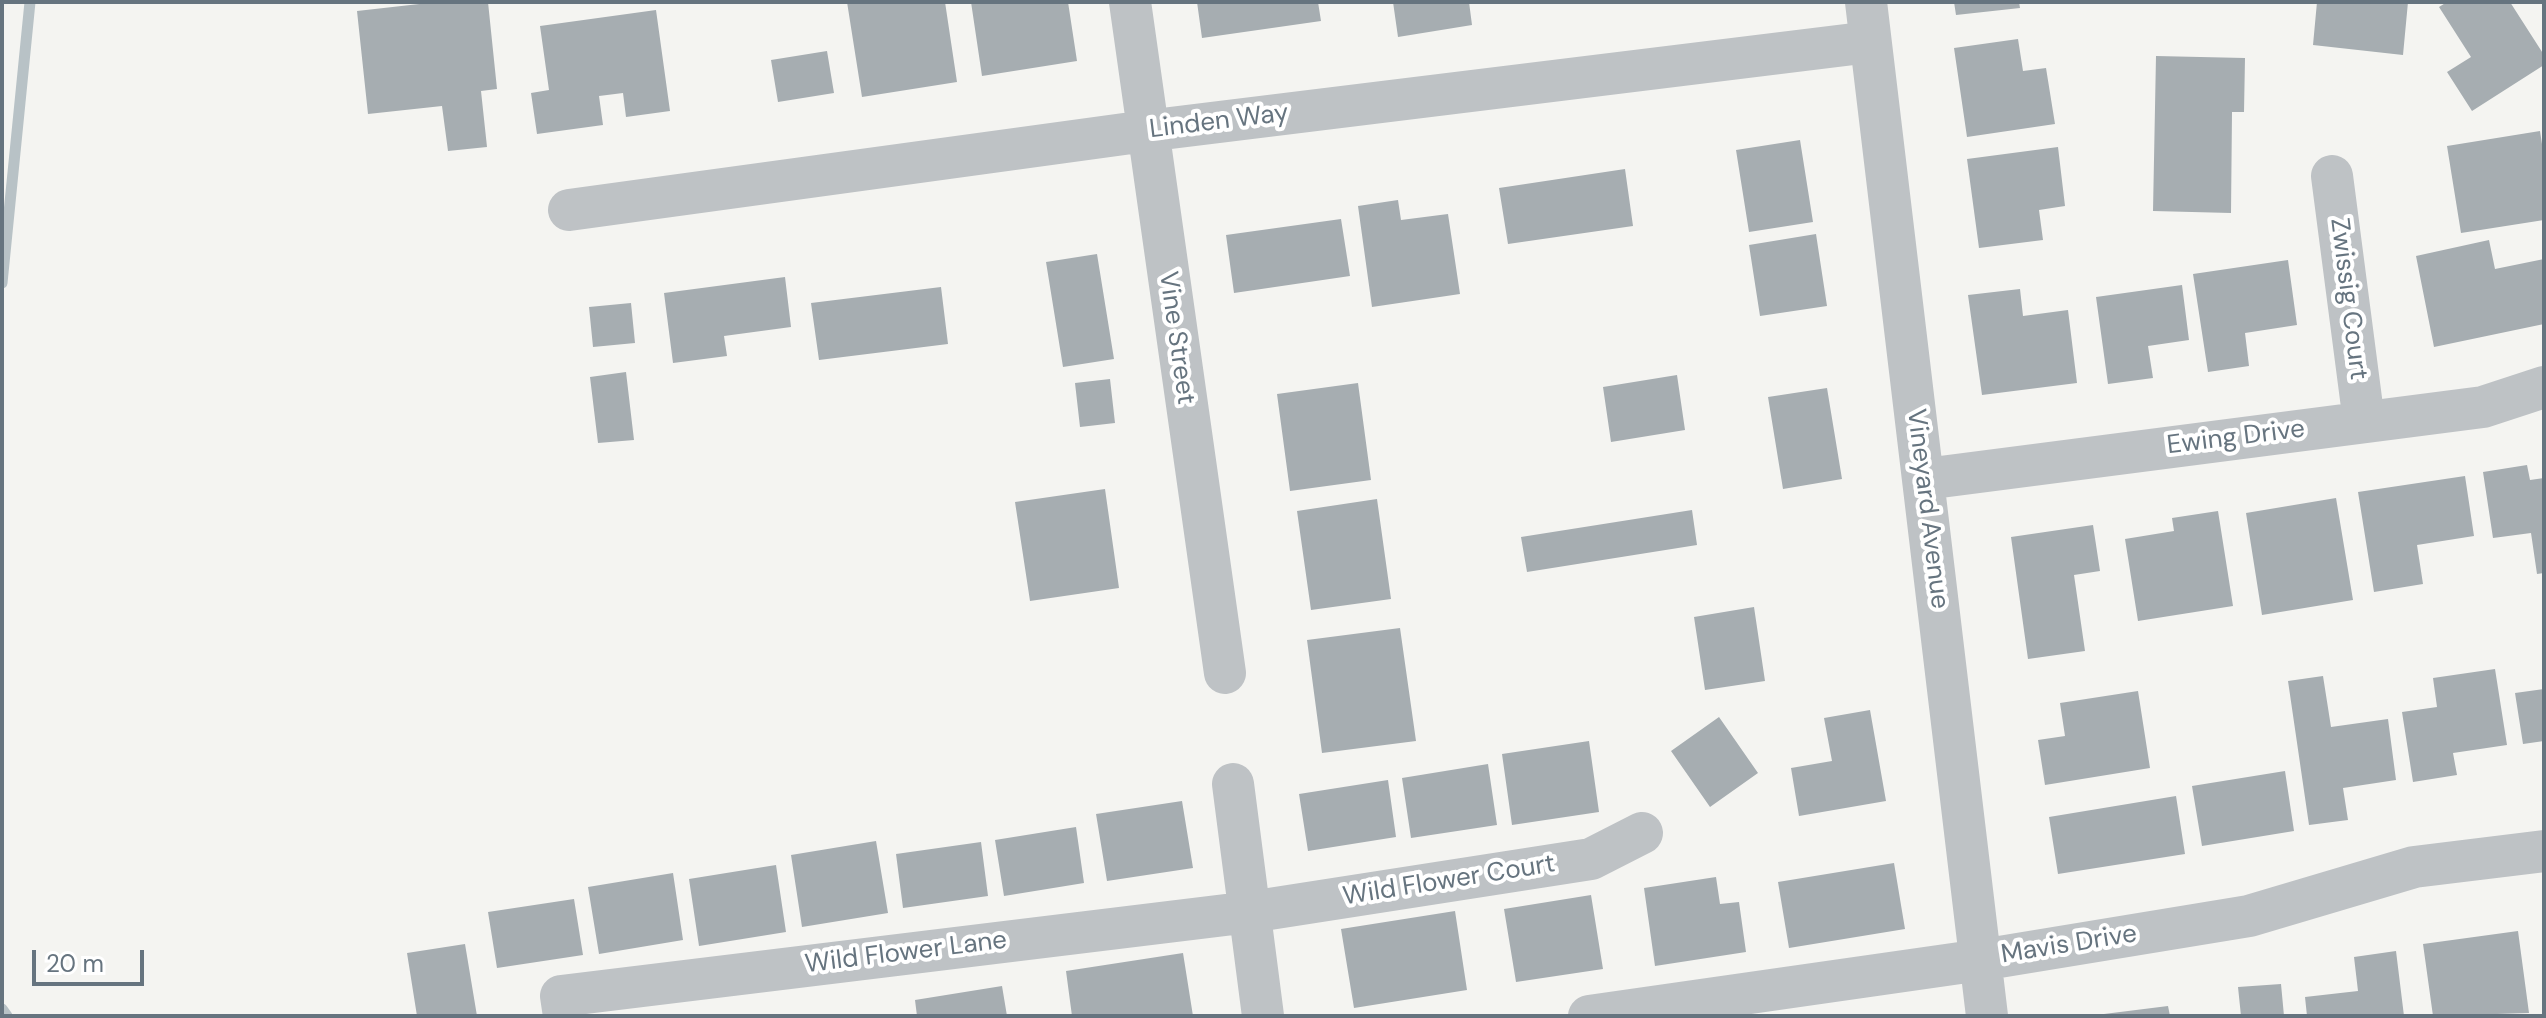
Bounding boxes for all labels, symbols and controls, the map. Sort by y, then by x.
street label: Linden Way [1148,98,1290,146]
street label: Zwissig Court [2323,216,2373,382]
street label: Vine Street [1151,270,1201,406]
street label: Vineyard Avenue [1899,407,1955,611]
street label: Ewing Drive [2165,414,2307,462]
street label: Wild Flower Court [1341,849,1557,913]
street label: Mavis Drive [1999,919,2139,971]
street label: Wild Flower Lane [803,925,1009,981]
scale bar [36,934,148,984]
text: 20 m [46,948,104,979]

